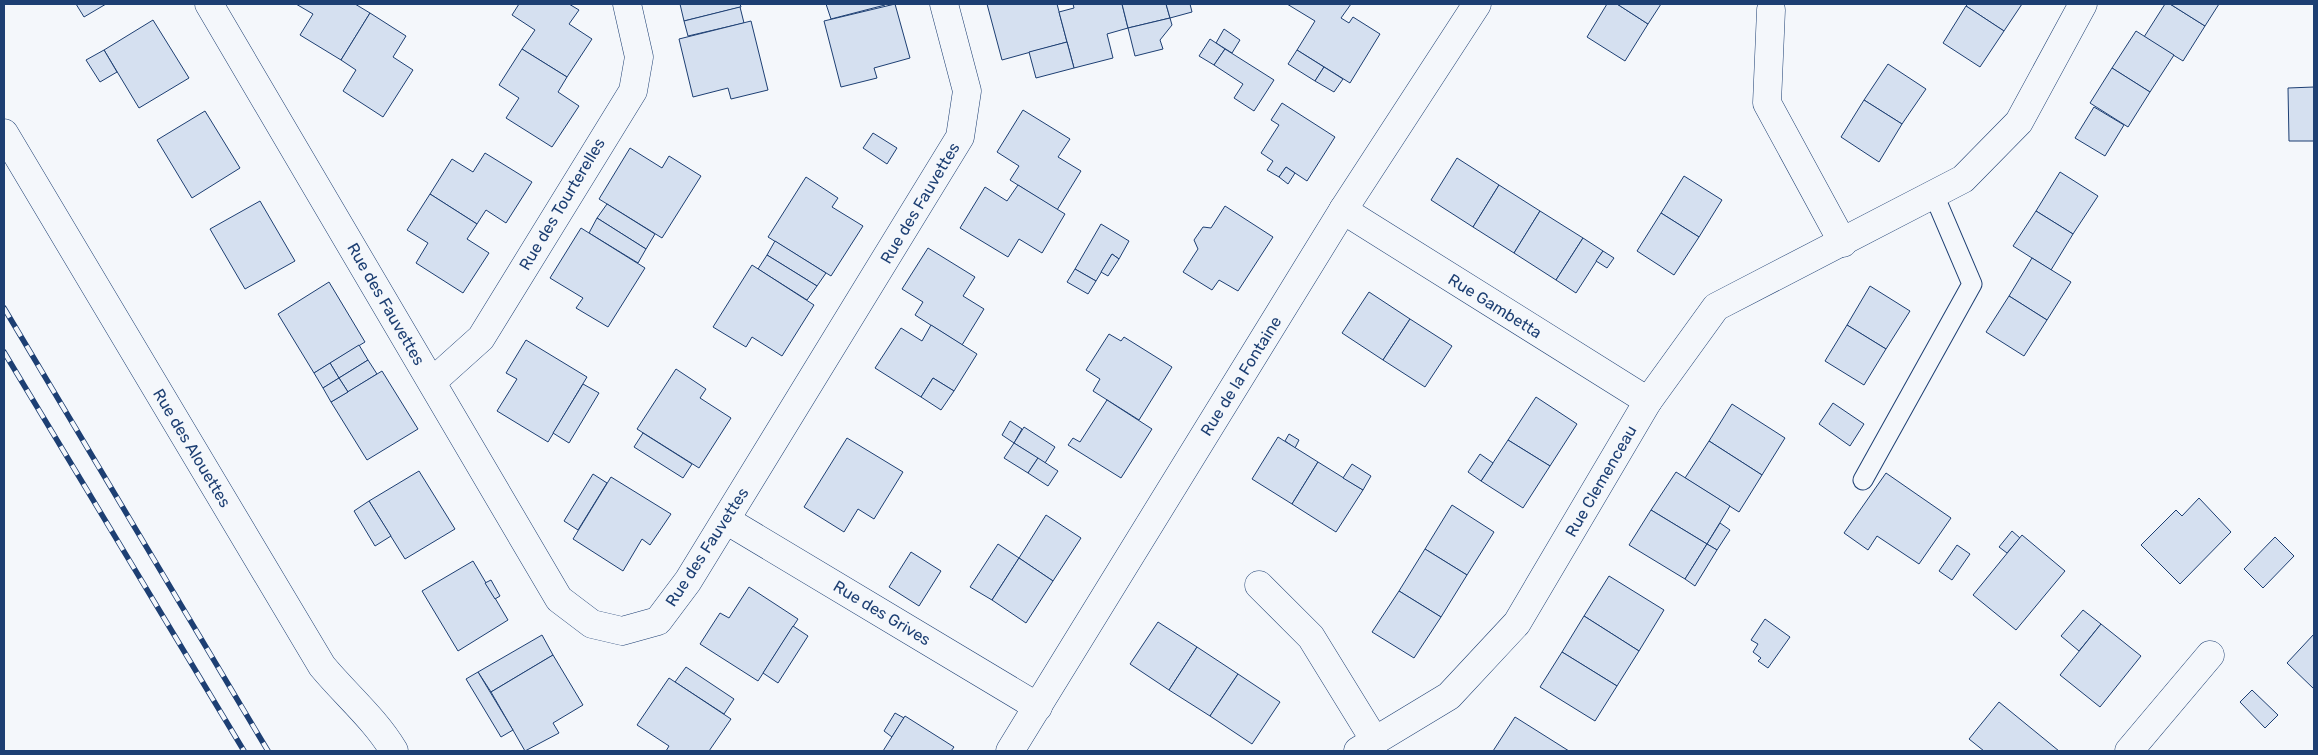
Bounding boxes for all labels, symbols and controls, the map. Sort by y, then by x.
street label: Rue des Tourterelles [515,134,609,274]
street label: Rue des Fauvettes [876,139,964,267]
street label: Rue des Fauvettes [343,239,429,369]
street label: Rue Gambetta [1445,270,1545,342]
street label: Rue de la Fontaine [1196,313,1286,439]
street label: Rue des Alouettes [149,385,235,511]
street label: Rue Clemenceau [1561,422,1641,540]
street label: Rue des Fauvettes [661,484,753,610]
street label: Rue des Grives [830,577,934,649]

